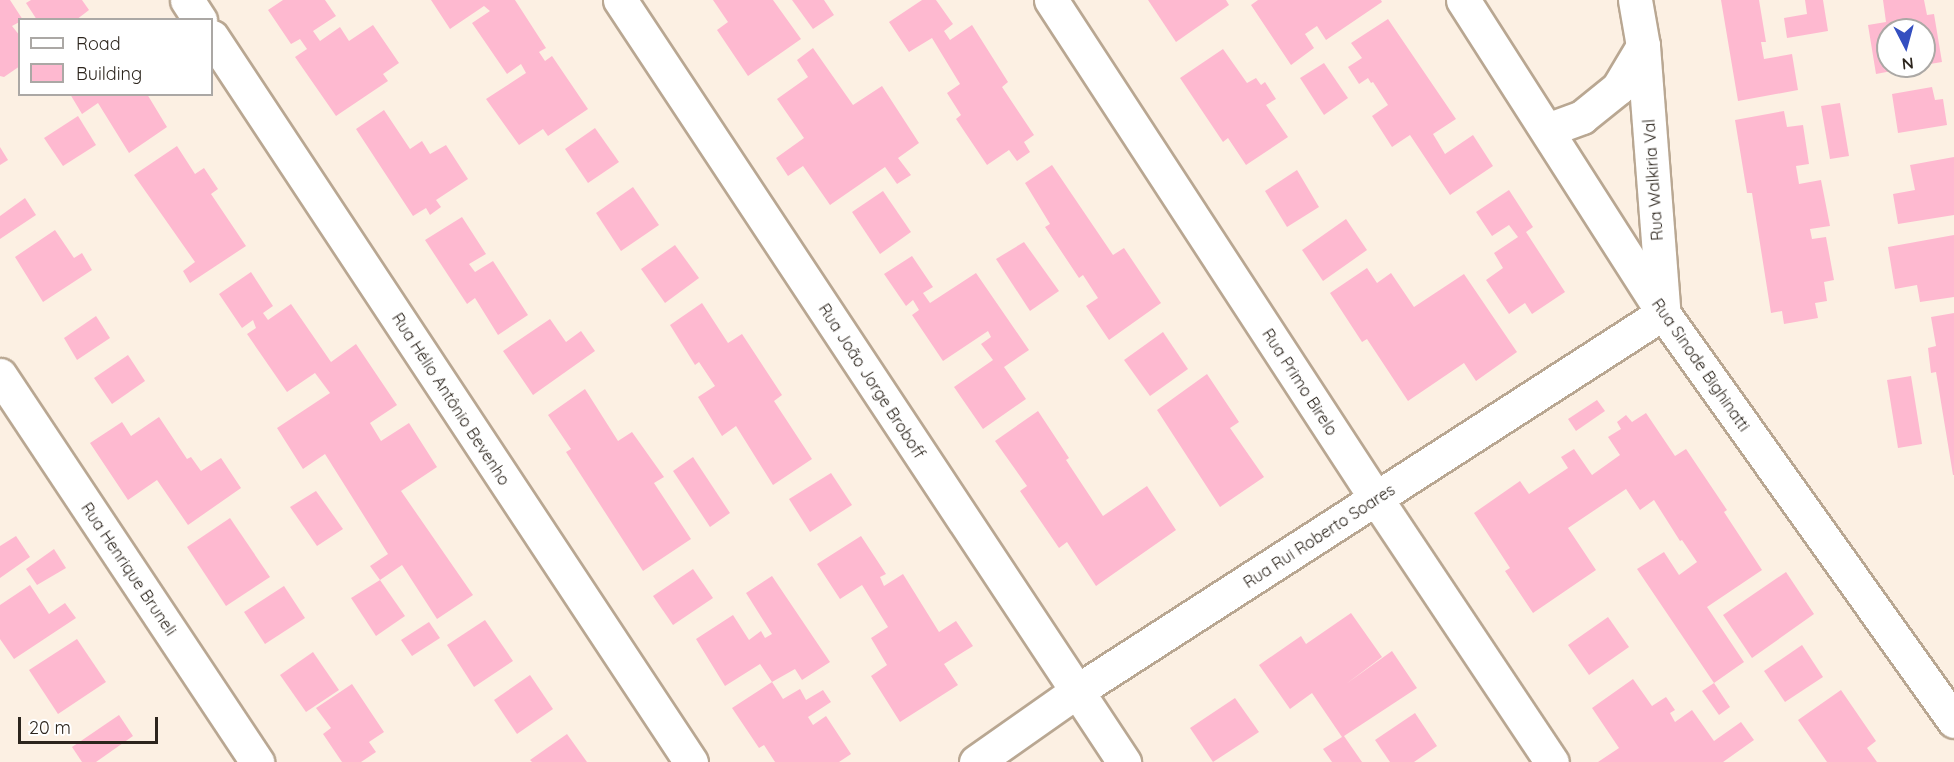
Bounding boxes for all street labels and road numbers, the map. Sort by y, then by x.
street label: Rua Walkiria Val [1639,119,1667,241]
street label: Rua Sinode Bighinatti [1648,295,1754,435]
street label: Rua João Jorge Broboff [815,300,929,462]
street label: Rua Hélio Antônio Bevenho [388,309,514,489]
street label: Rua Primo Birelo [1258,325,1342,439]
street label: Rua Rui Roberto Soares [1240,480,1398,592]
street label: Rua Henrique Bruneli [77,499,181,639]

